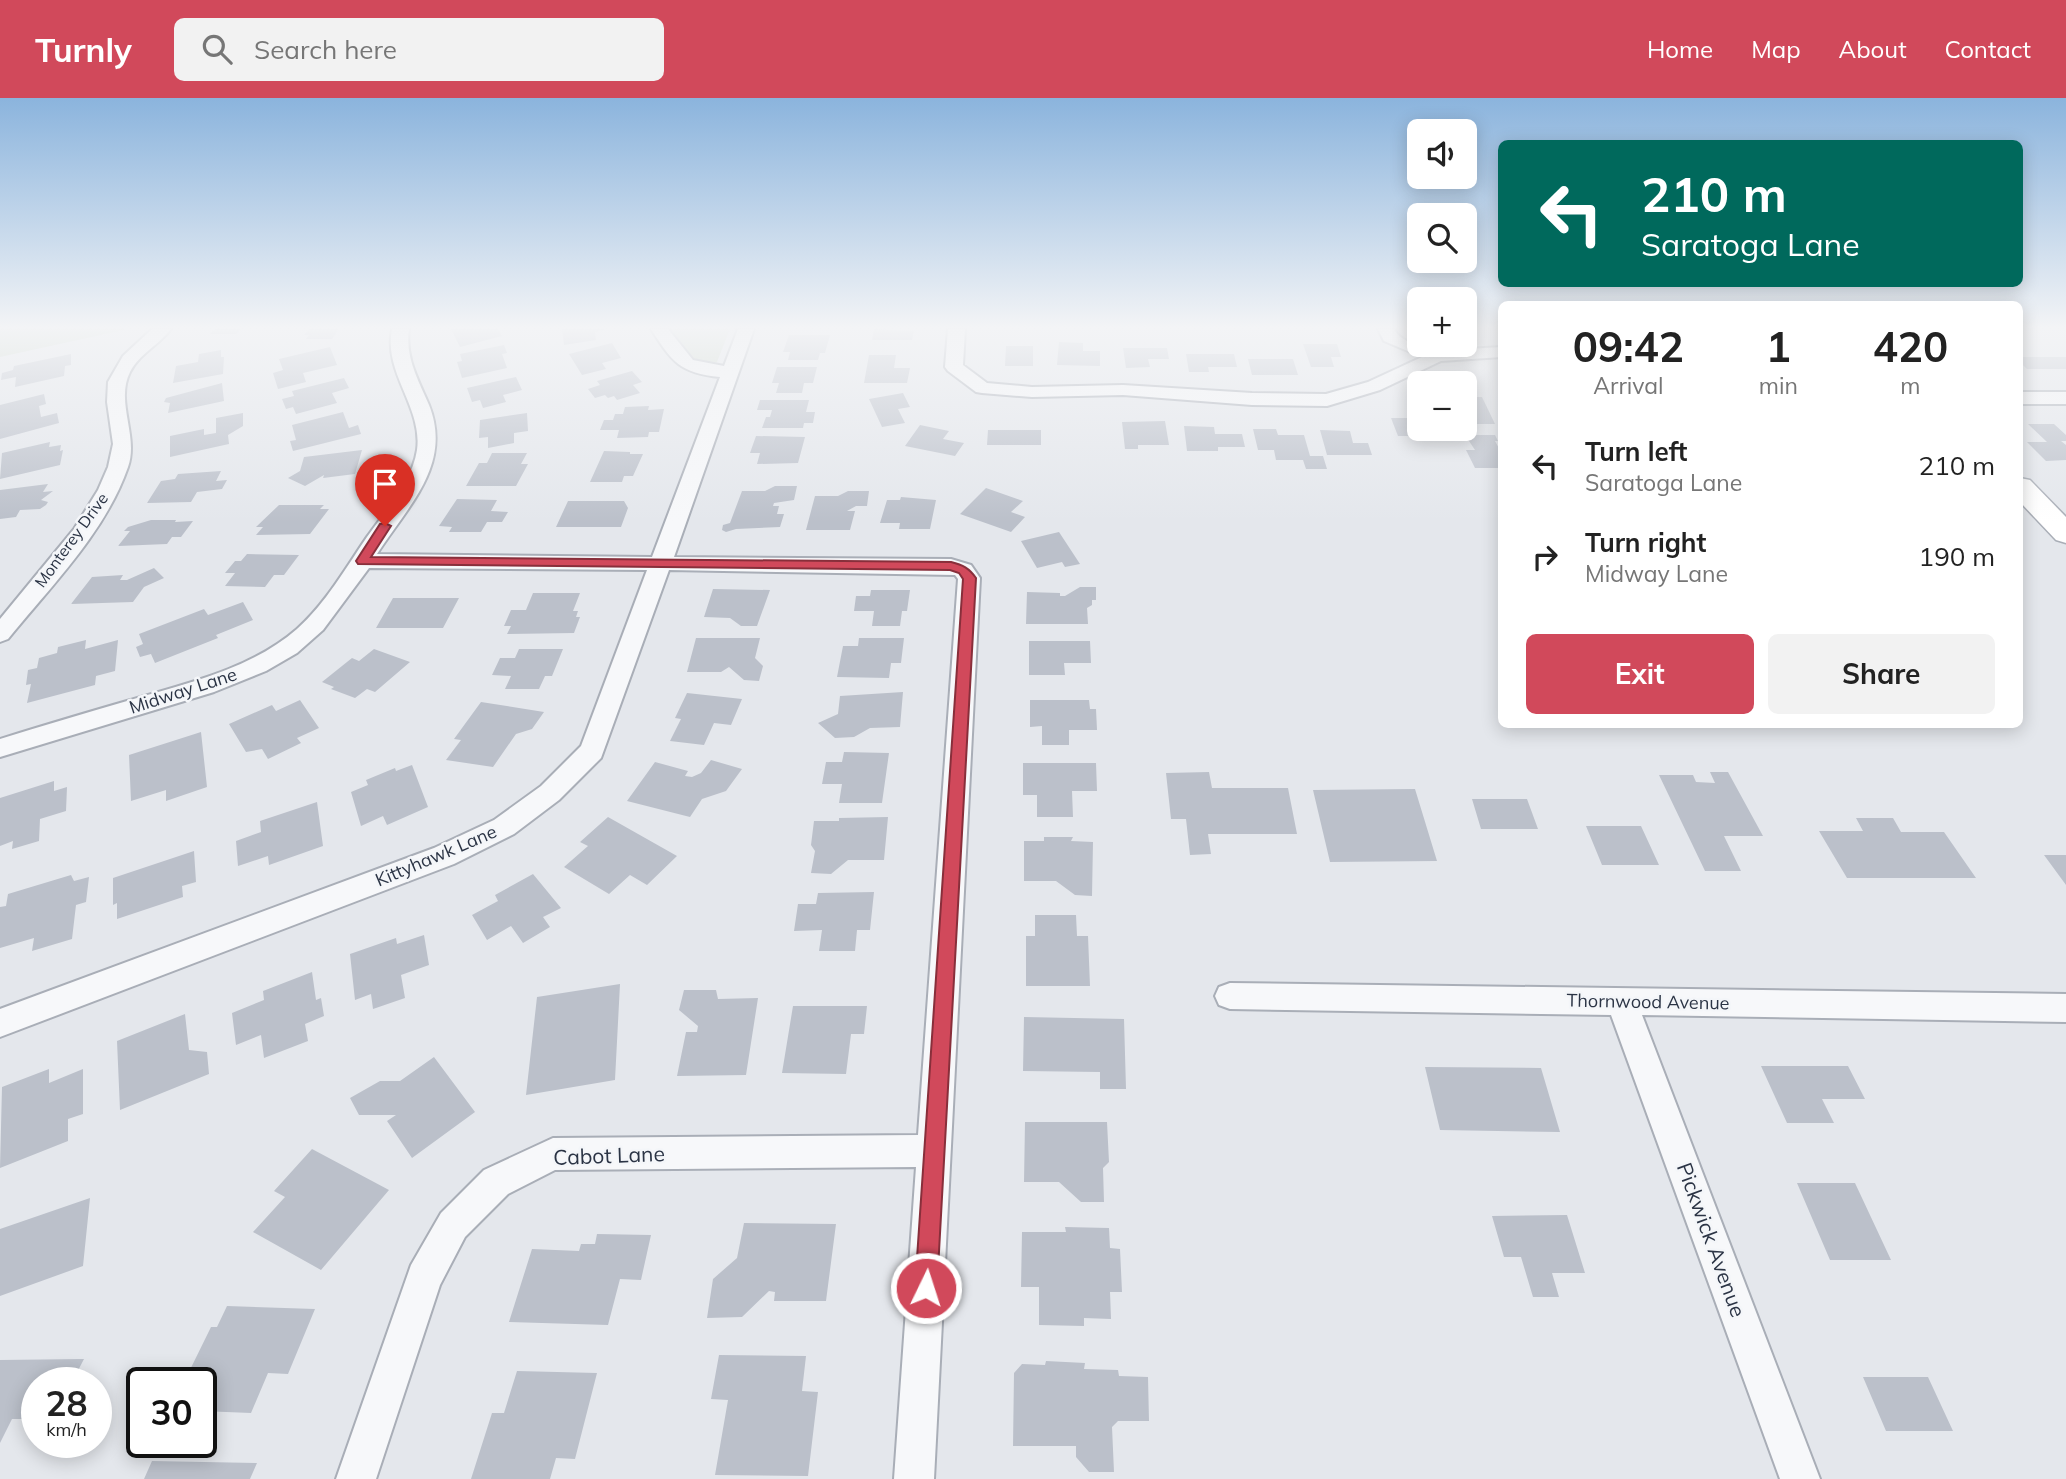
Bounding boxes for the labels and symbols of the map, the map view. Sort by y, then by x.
pin [355,454,415,526]
street label: Monterey Drive [30,489,112,591]
street label: Midway Lane [126,662,240,719]
street label: Kittyhawk Lane [372,820,500,891]
street label: Thornwood Avenue [1566,989,1730,1014]
street label: Cabot Lane [553,1140,665,1170]
street label: Pickwick Avenue [1672,1159,1752,1321]
position arrow [889,1251,963,1325]
speed limit sign: 30 [126,1367,217,1458]

